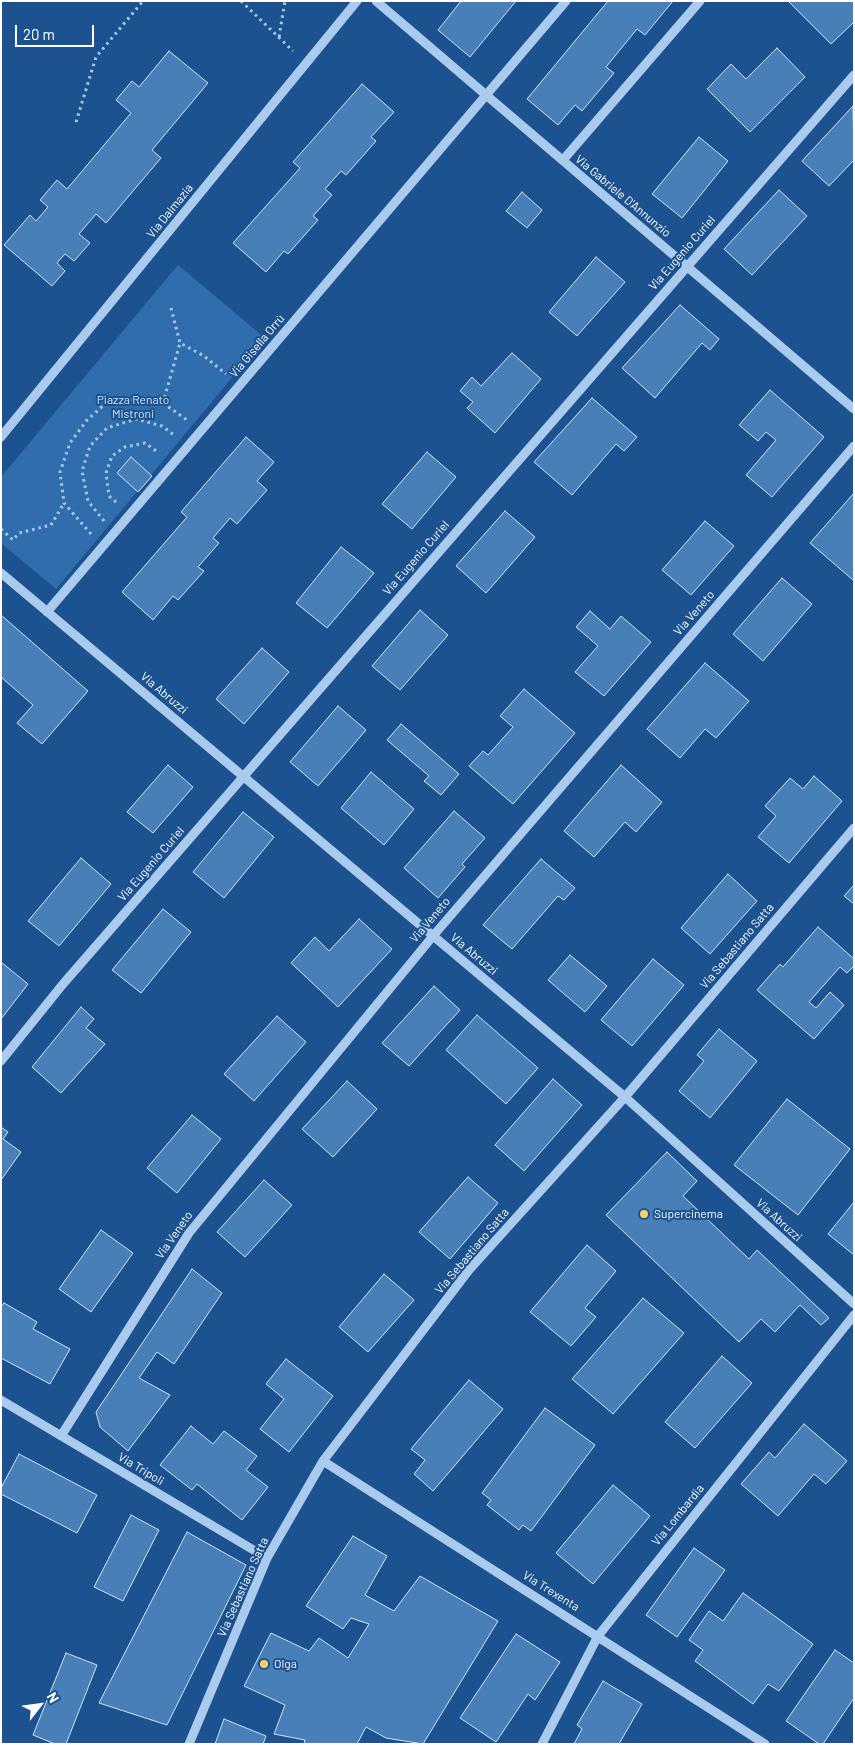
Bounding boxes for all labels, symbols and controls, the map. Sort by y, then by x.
scale bar [18,15,96,47]
text: 20 m [23,25,55,43]
street label: Via Gabriele D'Annunzio [572,152,674,240]
street label: Via Dalmazia [144,181,196,241]
street label: Via Eugenio Curiel [646,213,718,293]
street label: Via Gisella Orrù [226,312,288,380]
park label: Piazza Renato Mistroni [97,393,169,421]
street label: Via Eugenio Curiel [380,518,452,598]
street label: Via Veneto [671,588,717,638]
street label: Via Abruzzi [138,669,190,717]
street label: Via Eugenio Curiel [115,824,187,904]
street label: Via Veneto [407,894,453,946]
street label: Via Sebastiano Satta [697,900,777,992]
street label: Via Abruzzi [448,930,500,978]
street label: Via Abruzzi [753,1196,805,1244]
street label: Via Sebastiano Satta [432,1205,512,1297]
place label: Supercinema [654,1207,723,1221]
street label: Via Veneto [152,1208,196,1262]
marker: Supercinema [638,1208,650,1220]
street label: Via Tripoli [115,1450,167,1488]
street label: Via Lombardia [649,1481,707,1549]
street label: Via Sebastiano Satta [215,1535,271,1639]
street label: Via Trexenta [520,1568,582,1614]
place label: Olga [274,1657,297,1671]
marker: Olga [258,1658,270,1670]
north arrow [15,1680,65,1730]
text: N [44,1689,63,1706]

